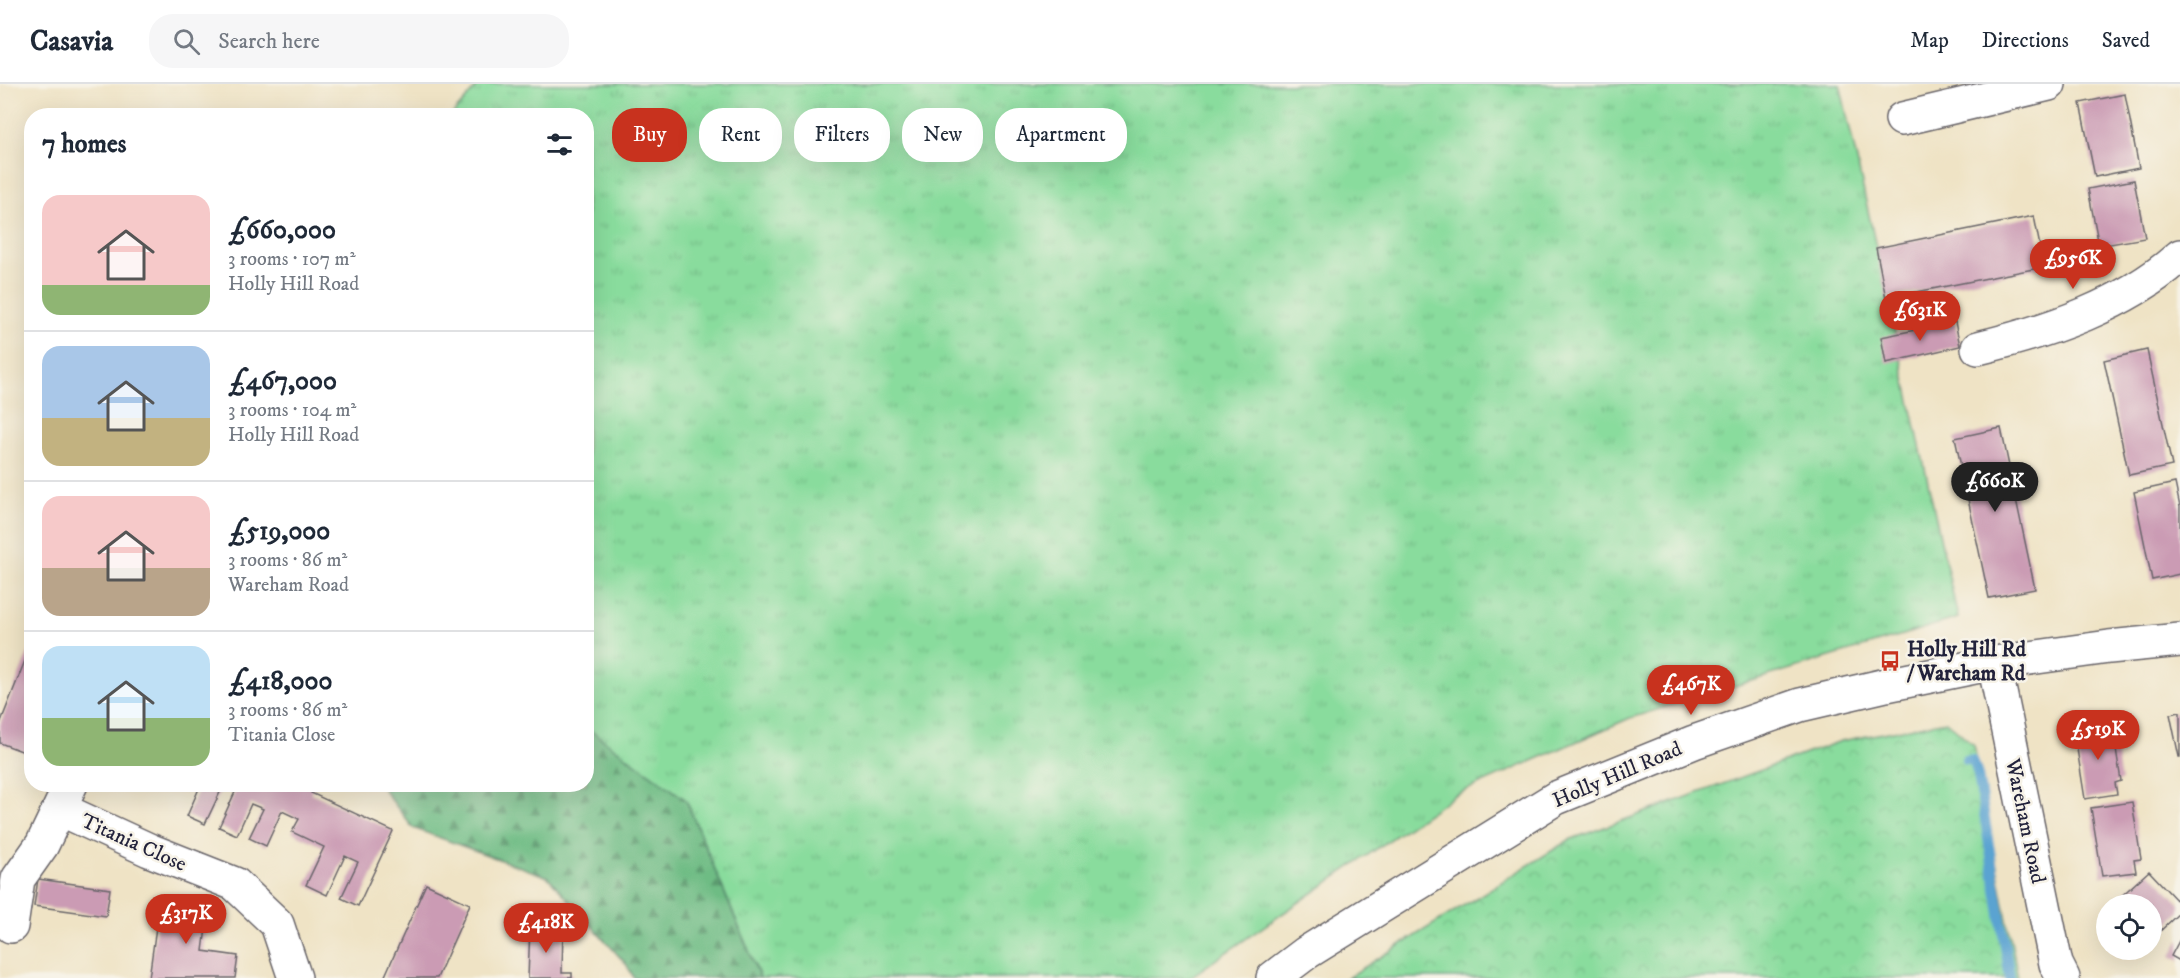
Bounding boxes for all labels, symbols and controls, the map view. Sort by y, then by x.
search box [149,14,569,68]
text: Casavia [30,24,113,59]
icon: search [170,25,203,58]
text: Search here [218,28,320,55]
text: Map [1910,28,1949,54]
text: Directions [1982,28,2069,54]
text: Saved [2102,28,2150,54]
chip: Buy [612,108,687,162]
chip: Rent [699,108,782,162]
chip: Filters [794,108,890,162]
chip: New [902,108,983,162]
chip: Apartment [995,108,1127,162]
text: 7 homes [42,128,126,161]
icon: filters [543,128,576,161]
text: £660,000 [228,214,336,247]
icon: home [90,219,162,291]
pin: £956K [2031,239,2115,290]
text: £956K [2044,246,2102,271]
text: 3 rooms · 107 m² [228,247,356,272]
text: Holly Hill Road [228,272,359,297]
pin: £631K [1878,291,1962,342]
text: £631K [1893,298,1947,323]
text: £467,000 [228,365,337,398]
icon: home [90,370,162,442]
text: 3 rooms · 104 m² [228,398,356,423]
text: Holly Hill Road [228,423,359,448]
pin: £660K [1953,462,2037,513]
text: £660K [1965,469,2025,494]
text: £519,000 [228,515,330,548]
icon: home [90,520,162,592]
text: 3 rooms · 86 m² [228,548,347,573]
text: Wareham Road [228,573,349,598]
place label: Holly Hill Rd / Wareham Rd [1906,637,2026,687]
bus stop icon: Holly Hill Rd / Wareham Rd [1878,649,1902,673]
text: £418,000 [228,665,333,698]
pin: £467K [1649,665,1733,716]
icon: home [90,670,162,742]
text: £467K [1661,672,1721,697]
text: 3 rooms · 86 m² [228,698,347,723]
pin: £519K [2056,710,2140,761]
text: £519K [2070,717,2126,742]
text: Titania Close [228,723,335,748]
street label: Holly Hill Road [1549,736,1686,814]
street label: Wareham Road [1999,755,2051,887]
street label: Titania Close [77,808,191,878]
pin: £317K [144,894,228,945]
map controls [2096,894,2162,960]
button: locate [2096,894,2162,960]
text: £317K [159,901,213,926]
pin: £418K [504,903,588,954]
text: £418K [518,910,574,935]

